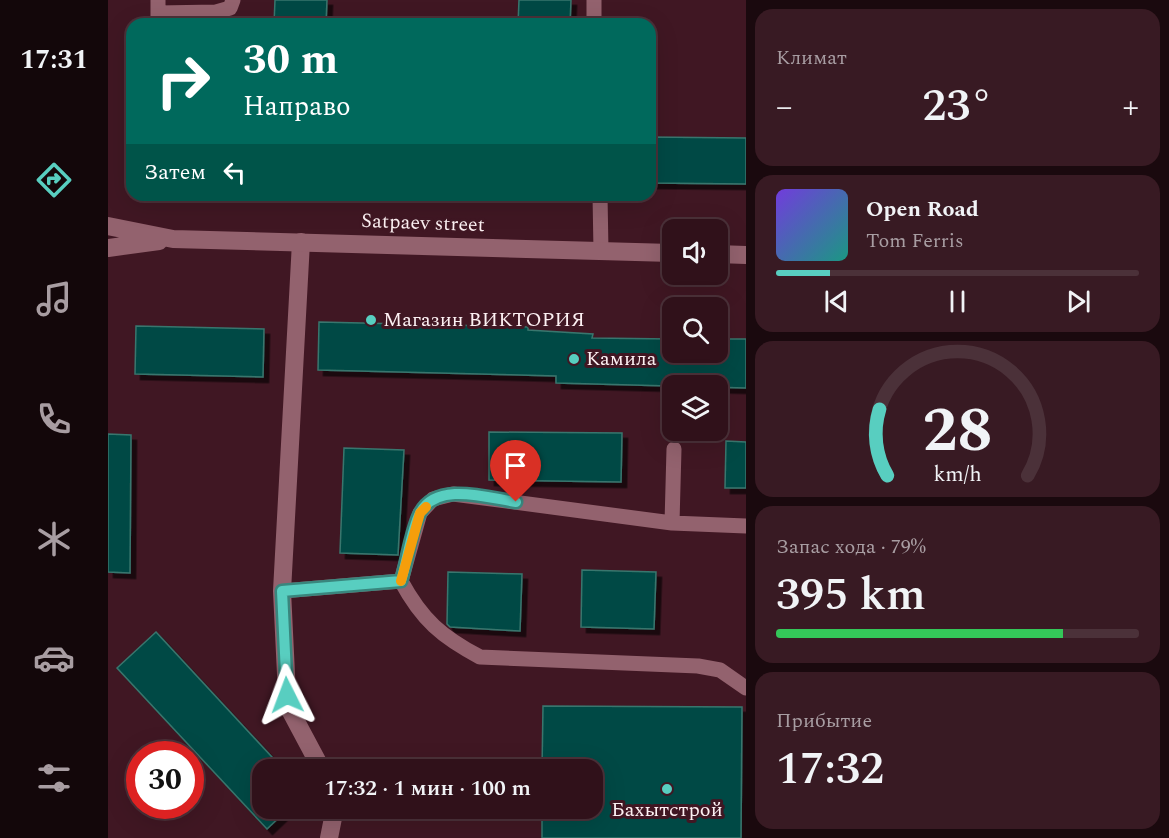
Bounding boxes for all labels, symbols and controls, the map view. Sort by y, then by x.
text: 30 m [243,29,338,92]
text: 17:31 [20,39,88,81]
icon: right [144,42,222,120]
text: Климат [776,43,847,73]
text: 23° [922,72,993,141]
text: − [776,82,793,132]
text: + [1123,82,1139,132]
text: Направо [243,86,351,128]
text: Затем [144,156,206,189]
icon: left [218,156,251,189]
icon: directions [33,159,75,201]
text: Open Road [866,193,979,226]
street label: Satpaev street [361,206,485,240]
map controls [662,219,728,441]
button: sound [662,219,728,285]
text: Tom Ferris [866,226,964,256]
icon: music [33,278,75,320]
icon: previous [820,285,853,318]
icon: pause [941,285,974,318]
icon: next [1062,285,1095,318]
button: search [662,297,728,363]
place label: Магазин ВИКТОРИЯ [383,305,585,335]
marker: Магазин ВИКТОРИЯ [364,313,378,327]
place label: Камила [586,344,657,374]
marker: Камила [567,352,581,366]
button: layers [662,375,728,441]
text: 28 [922,384,993,479]
icon: phone [33,398,75,440]
pin [490,440,541,502]
icon: arrive [499,449,532,482]
text: km/h [933,458,982,491]
icon: climate [33,518,75,560]
text: Запас хода · 79% [776,532,926,562]
text: 395 km [776,561,926,630]
icon: car [33,637,75,679]
position arrow [255,663,319,727]
text: Прибытие [776,706,872,736]
text: 17:32 [776,735,884,804]
speed limit sign: 30 [126,741,204,819]
icon: filters [33,757,75,799]
text: 17:32 · 1 мин · 100 m [324,772,531,805]
marker: Бахытстрой [660,782,674,796]
place label: Бахытстрой [611,795,723,825]

